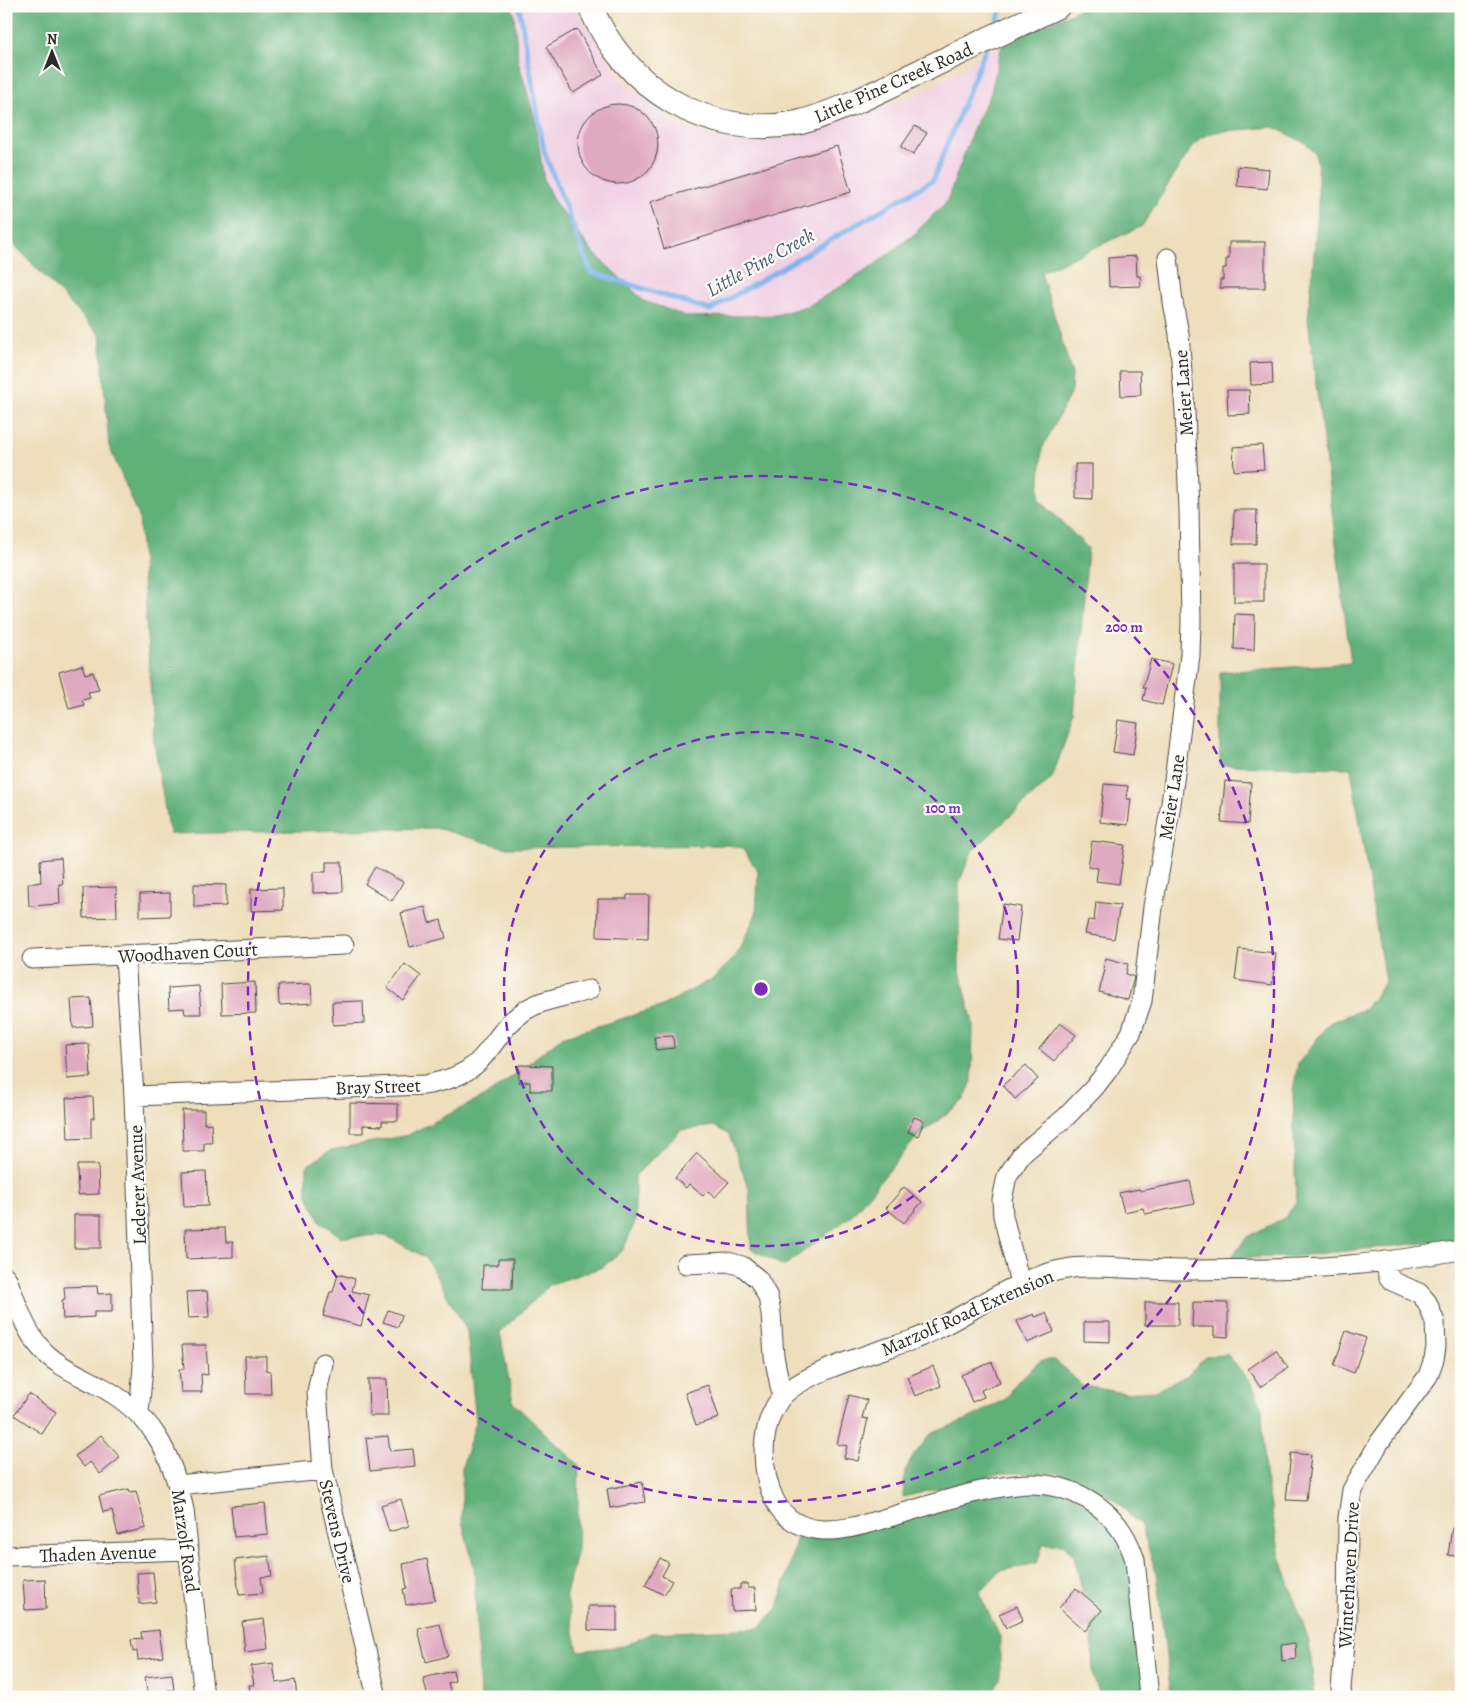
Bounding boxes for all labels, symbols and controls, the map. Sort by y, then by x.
north arrow [28,28,78,78]
text: N [47,30,57,49]
street label: Little Pine Creek Road [810,36,978,130]
water label: Little Pine Creek [701,222,819,303]
street label: Meier Lane [1168,349,1200,437]
text: 200 m [1105,617,1143,637]
street label: Meier Lane [1152,752,1192,842]
text: 100 m [925,798,961,818]
street label: Woodhaven Court [117,936,258,970]
centre of rings [752,980,770,998]
street label: Bray Street [335,1073,421,1101]
street label: Lederer Avenue [123,1125,153,1245]
street label: Marzolf Road Extension [877,1263,1058,1363]
street label: Stevens Drive [312,1477,362,1586]
street label: Marzolf Road [165,1488,205,1595]
street label: Winterhaven Drive [1332,1501,1366,1650]
street label: Thaden Avenue [39,1539,157,1569]

